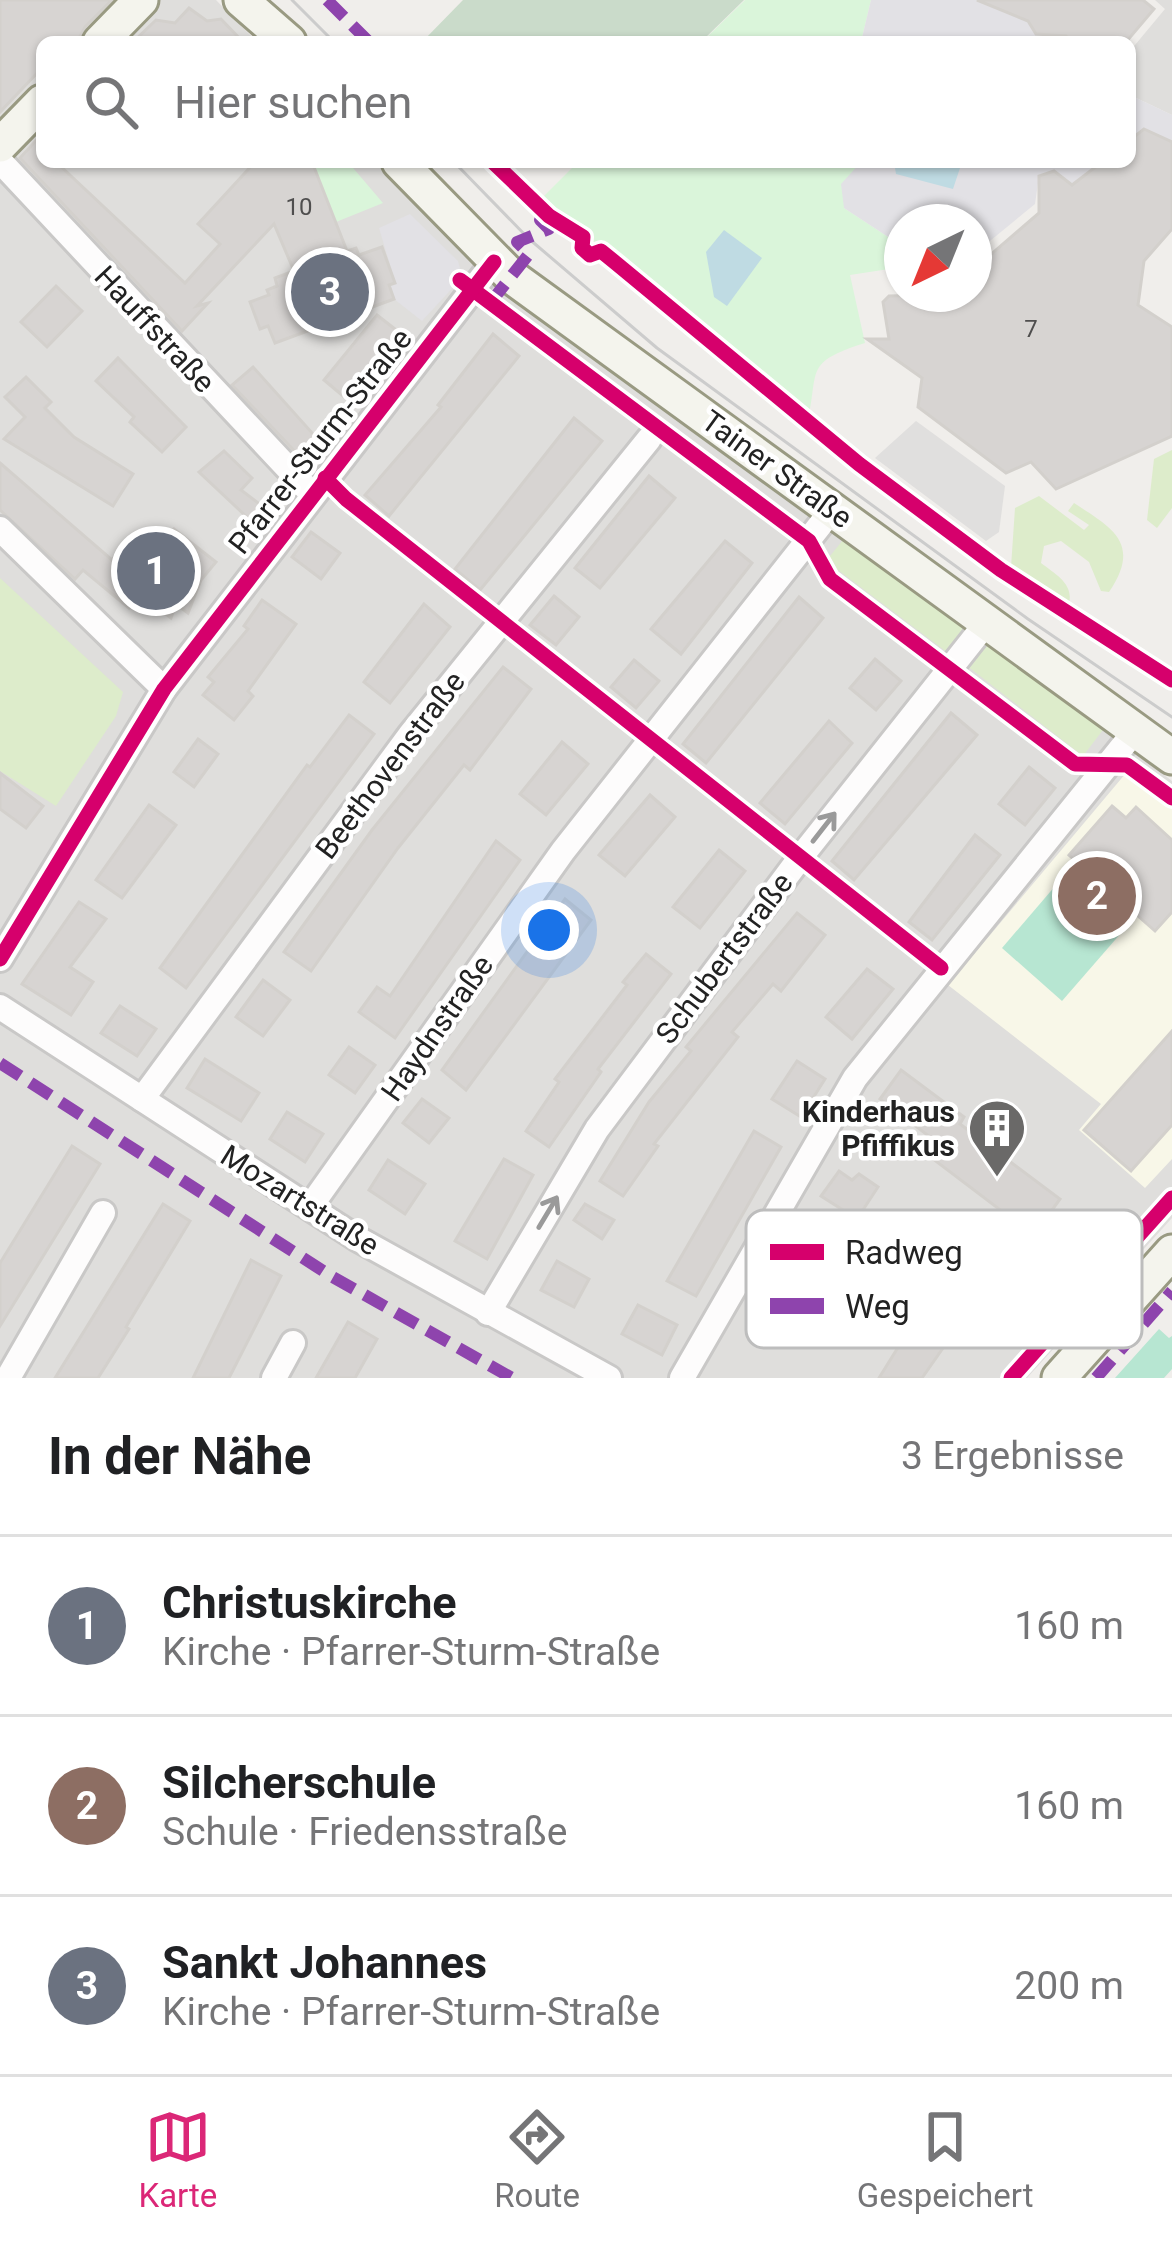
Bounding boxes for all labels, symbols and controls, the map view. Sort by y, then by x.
search box [36,36,1136,168]
icon: search [78,69,144,135]
text: Hier suchen [174,76,412,129]
house number: 10 [286,193,312,221]
north arrow [884,204,992,312]
pin: 3 [291,247,369,337]
street label: Hauffstraße [88,259,222,399]
house number: 7 [1024,315,1038,343]
street label: Pfarrer-Sturm-Straße [221,321,419,561]
street label: Tainer Straße [695,403,859,535]
pin: 1 [117,526,195,616]
street label: Beethovenstraße [308,664,472,866]
one-way arrow [810,812,837,844]
pin: 2 [1058,851,1136,941]
street label: Schubertstraße [648,866,800,1050]
your location [519,900,579,960]
street label: Haydnstraße [374,948,500,1108]
place label: Kinderhaus Pfiffikus [802,1094,955,1163]
building icon: Kinderhaus Pfiffikus [966,1097,1028,1179]
street label: Mozartstraße [214,1137,386,1263]
one-way arrow [536,1196,560,1230]
legend [746,1210,1142,1348]
text: Radweg [845,1233,963,1272]
text: Weg [845,1287,910,1326]
text: In der Nähe [48,1427,311,1486]
text: 3 Ergebnisse [901,1433,1124,1479]
text: Christuskirche [162,1576,457,1629]
text: 1 [76,1603,98,1649]
text: 160 m [1014,1603,1124,1649]
text: Kirche · Pfarrer-Sturm-Straße [162,1629,660,1675]
text: Silcherschule [162,1756,436,1809]
text: 2 [76,1783,98,1829]
text: 160 m [1014,1783,1124,1829]
text: Schule · Friedensstraße [162,1809,567,1855]
text: Sankt Johannes [162,1936,487,1989]
text: 3 [76,1963,98,2009]
text: 200 m [1014,1963,1124,2009]
text: Kirche · Pfarrer-Sturm-Straße [162,1989,660,2035]
tab: Karte [138,2104,217,2215]
tab: Route [494,2104,580,2215]
tab: Gespeichert [857,2104,1034,2215]

